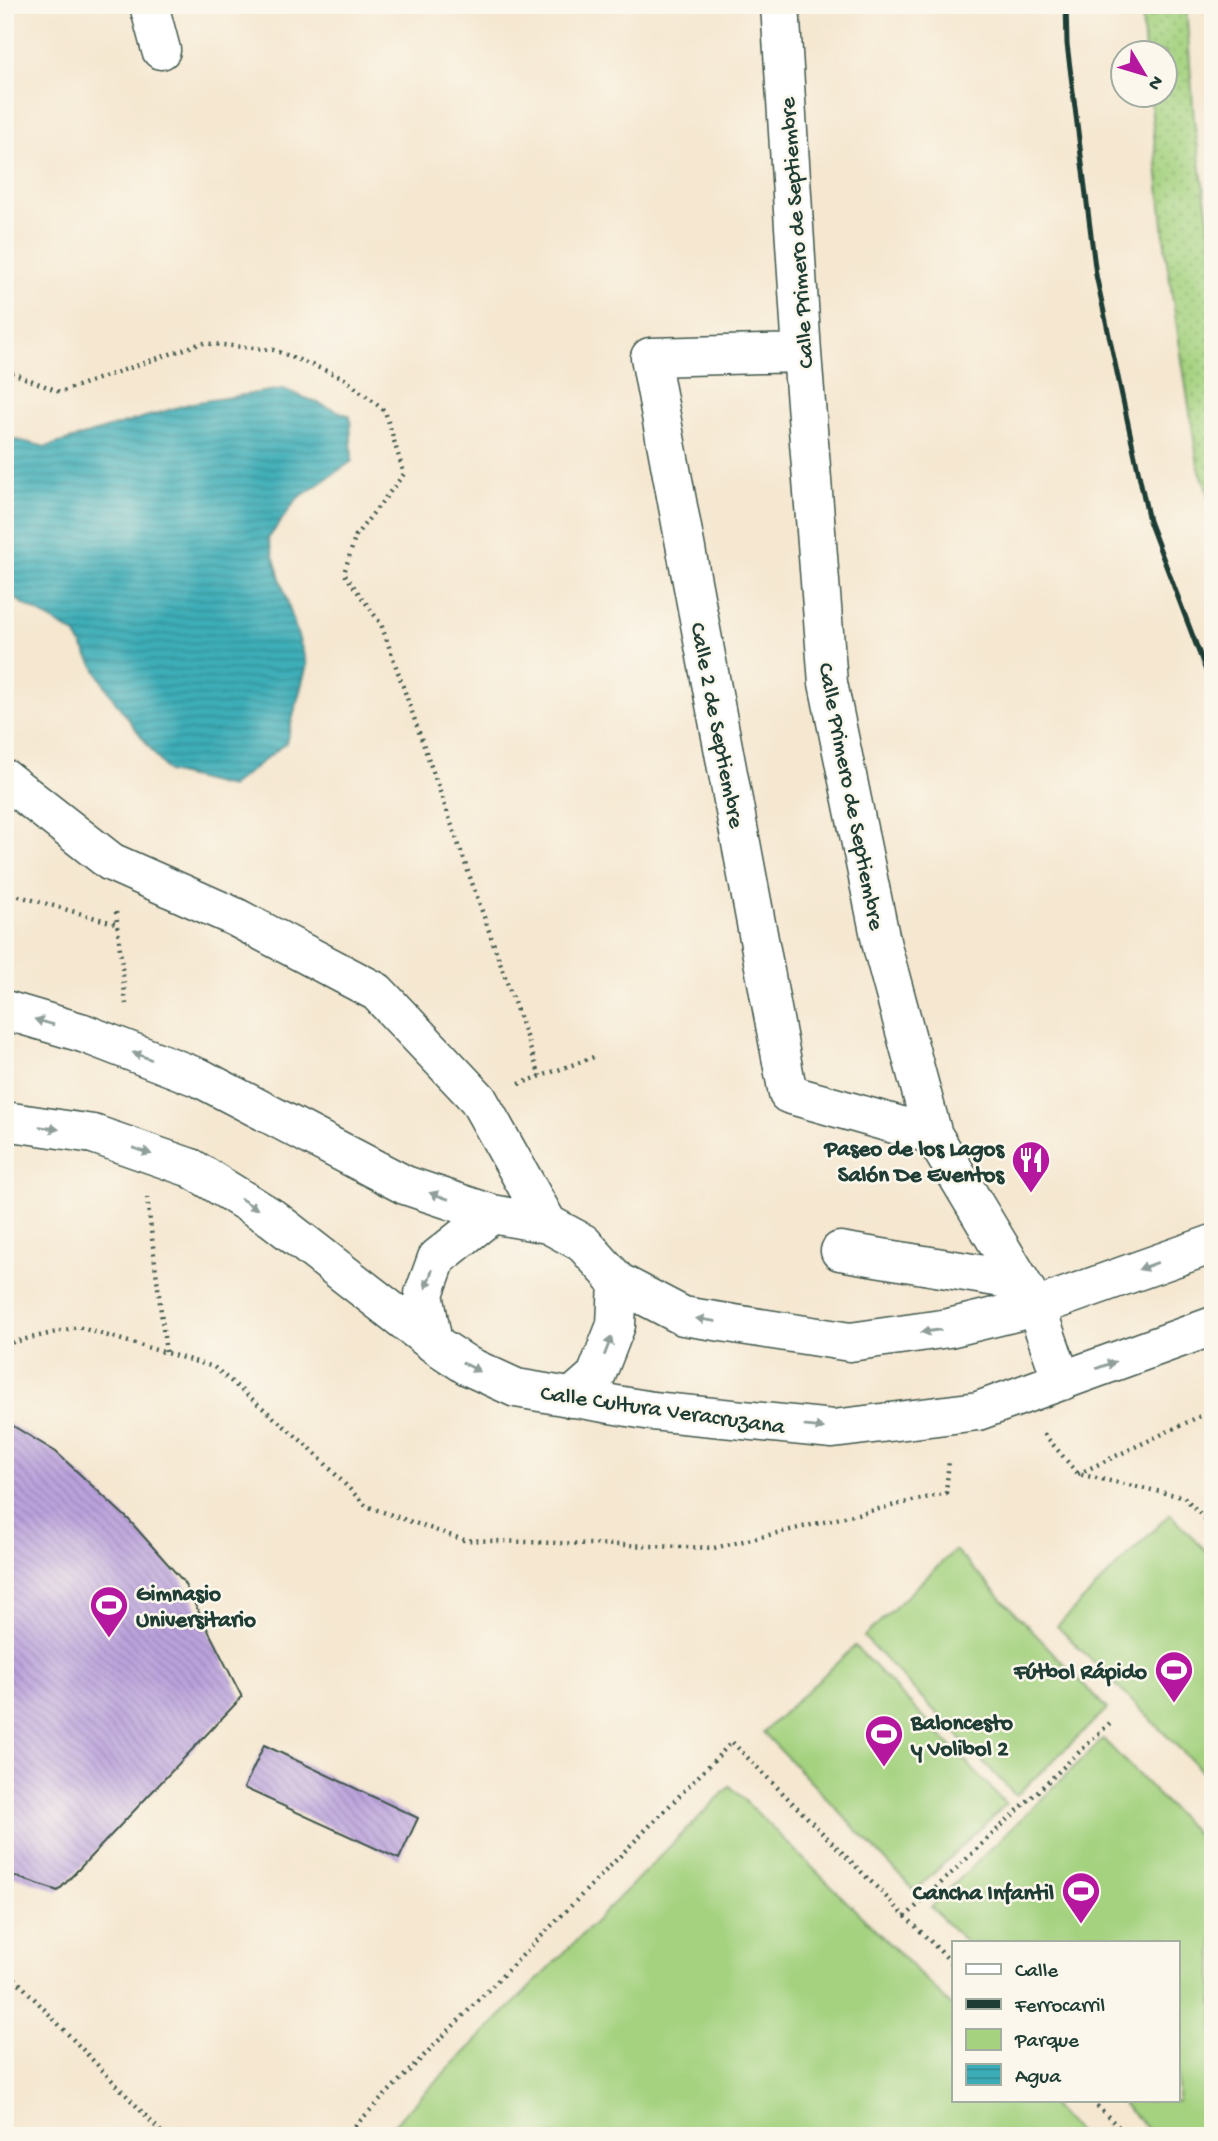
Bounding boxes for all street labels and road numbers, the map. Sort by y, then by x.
street label: Calle Primero de Septiembre [775,95,821,369]
street label: Calle 2 de Septiembre [682,621,749,832]
street label: Calle Primero de Septiembre [810,661,889,934]
street label: Calle Cultura Veracruzana [539,1381,788,1442]

